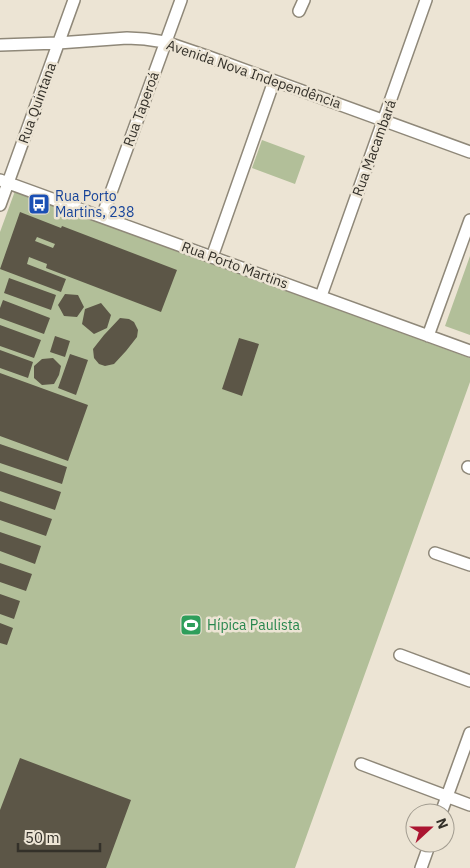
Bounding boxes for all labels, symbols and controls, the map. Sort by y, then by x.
street label: Avenida Nova Independência [164,36,344,113]
street label: Rua Quintana [14,60,60,146]
street label: Rua Taperoá [119,69,163,149]
street label: Rua Macambará [348,97,400,199]
place label: Rua Porto Martins, 238 [55,187,134,221]
bus stop icon: Rua Porto Martins, 238 [27,192,51,216]
street label: Rua Porto Martins [179,237,291,293]
sports icon: Hípica Paulista [179,613,203,637]
place label: Hípica Paulista [207,616,301,634]
north arrow [405,803,455,853]
text: N [432,815,452,831]
scale bar [18,820,100,852]
text: 50 m [25,828,60,847]

